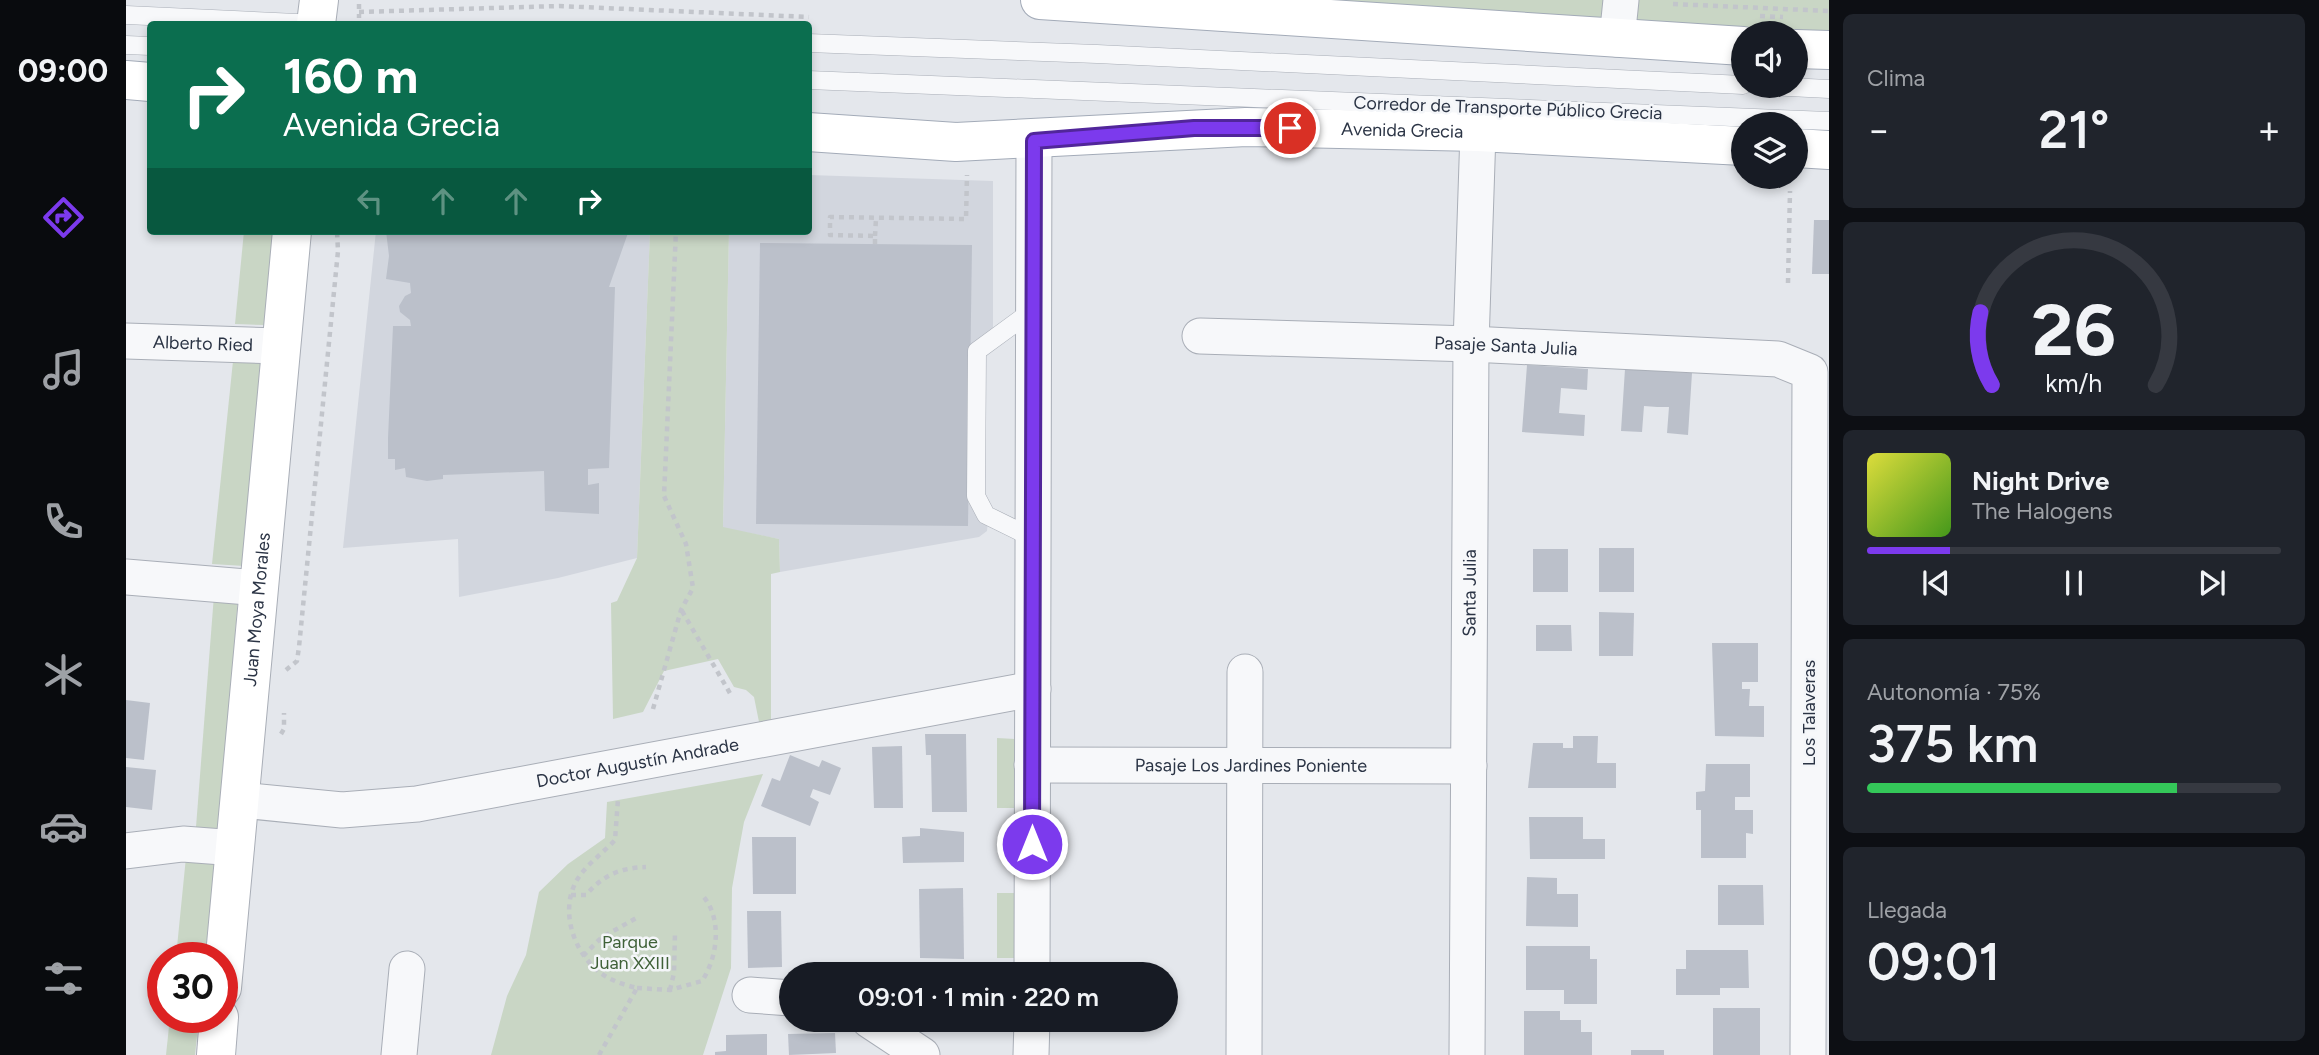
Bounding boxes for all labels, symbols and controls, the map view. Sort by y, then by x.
map controls [1731,21,1808,189]
button: sound [1731,21,1808,98]
text: 160 m [283,46,418,105]
icon: right [168,49,259,140]
text: 09:00 [18,52,108,90]
text: Clima [1867,64,1925,92]
street label: Corredor de Transporte Público Grecia [1353,92,1663,124]
pin [1260,98,1320,158]
text: 21° [2039,99,2109,161]
text: Avenida Grecia [283,106,500,144]
text: − [1867,107,1891,153]
text: + [2257,107,2281,153]
icon: arrive [1271,109,1309,147]
button: layers [1731,112,1808,189]
street label: Avenida Grecia [1341,118,1464,143]
icon: left [351,182,389,220]
icon: ahead [424,182,462,220]
icon: ahead [497,182,535,220]
icon: right [570,182,608,220]
icon: directions [39,193,88,242]
text: 26 [2032,287,2116,374]
street label: Alberto Ried [153,331,253,356]
street label: Pasaje Santa Julia [1434,332,1578,360]
icon: music [39,345,88,394]
text: km/h [2045,368,2103,398]
text: Night Drive [1972,465,2109,497]
icon: phone [39,497,88,546]
text: The Halogens [1972,497,2113,525]
street label: Juan Moya Morales [239,532,275,688]
street label: Santa Julia [1458,549,1481,637]
icon: previous [1917,564,1955,602]
icon: pause [2055,564,2093,602]
icon: next [2193,564,2231,602]
icon: climate [39,650,88,699]
street label: Los Talaveras [1798,660,1820,766]
text: Autonomía · 75% [1867,678,2041,706]
text: 375 km [1867,713,2039,775]
street label: Doctor Augustín Andrade [534,733,741,793]
street label: Pasaje Los Jardines Poniente [1135,754,1367,777]
icon: car [39,802,88,851]
position arrow [995,807,1069,881]
text: Llegada [1867,896,1947,924]
park label: Parque Juan XXIII [590,931,670,974]
text: 09:01 [1867,931,2000,993]
speed limit sign: 30 [147,942,238,1033]
icon: filters [39,954,88,1003]
text: 09:01 · 1 min · 220 m [858,981,1099,1013]

